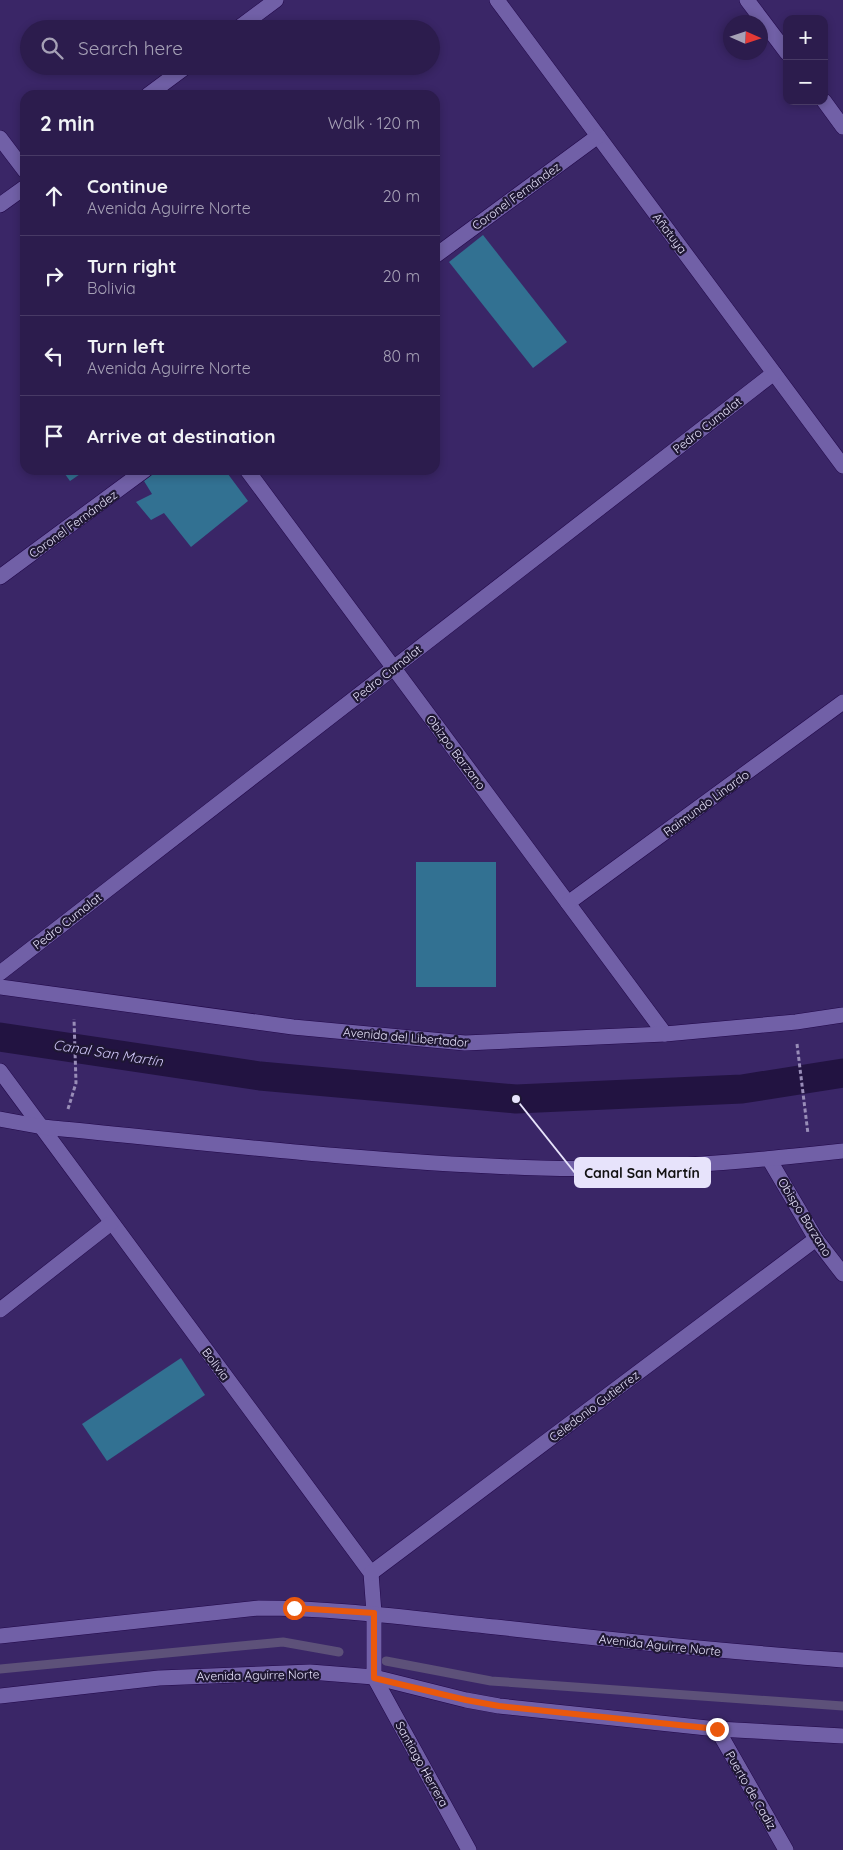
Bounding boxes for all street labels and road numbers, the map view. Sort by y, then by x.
street label: Coronel Fernández [469,159,563,233]
street label: Añatuya [650,210,690,256]
street label: Pedro Cumalat [670,394,744,456]
street label: Coronel Fernández [26,487,120,561]
street label: Pedro Cumalat [350,642,424,704]
street label: Obizpo Barzano [423,712,489,792]
street label: Raimundo Linardo [660,767,752,839]
street label: Pedro Cumalat [30,890,104,952]
street label: Avenida del Libertador [343,1024,470,1050]
street label: Obispo Barzano [775,1175,835,1259]
street label: Bolivia [199,1345,233,1383]
street label: Celedonio Gutierrez [546,1367,642,1445]
street label: Avenida Aguirre Norte [598,1631,722,1659]
street label: Avenida Aguirre Norte [196,1666,320,1684]
street label: Santiago Herrera [392,1719,452,1809]
street label: Puerto de Cadiz [723,1748,780,1832]

